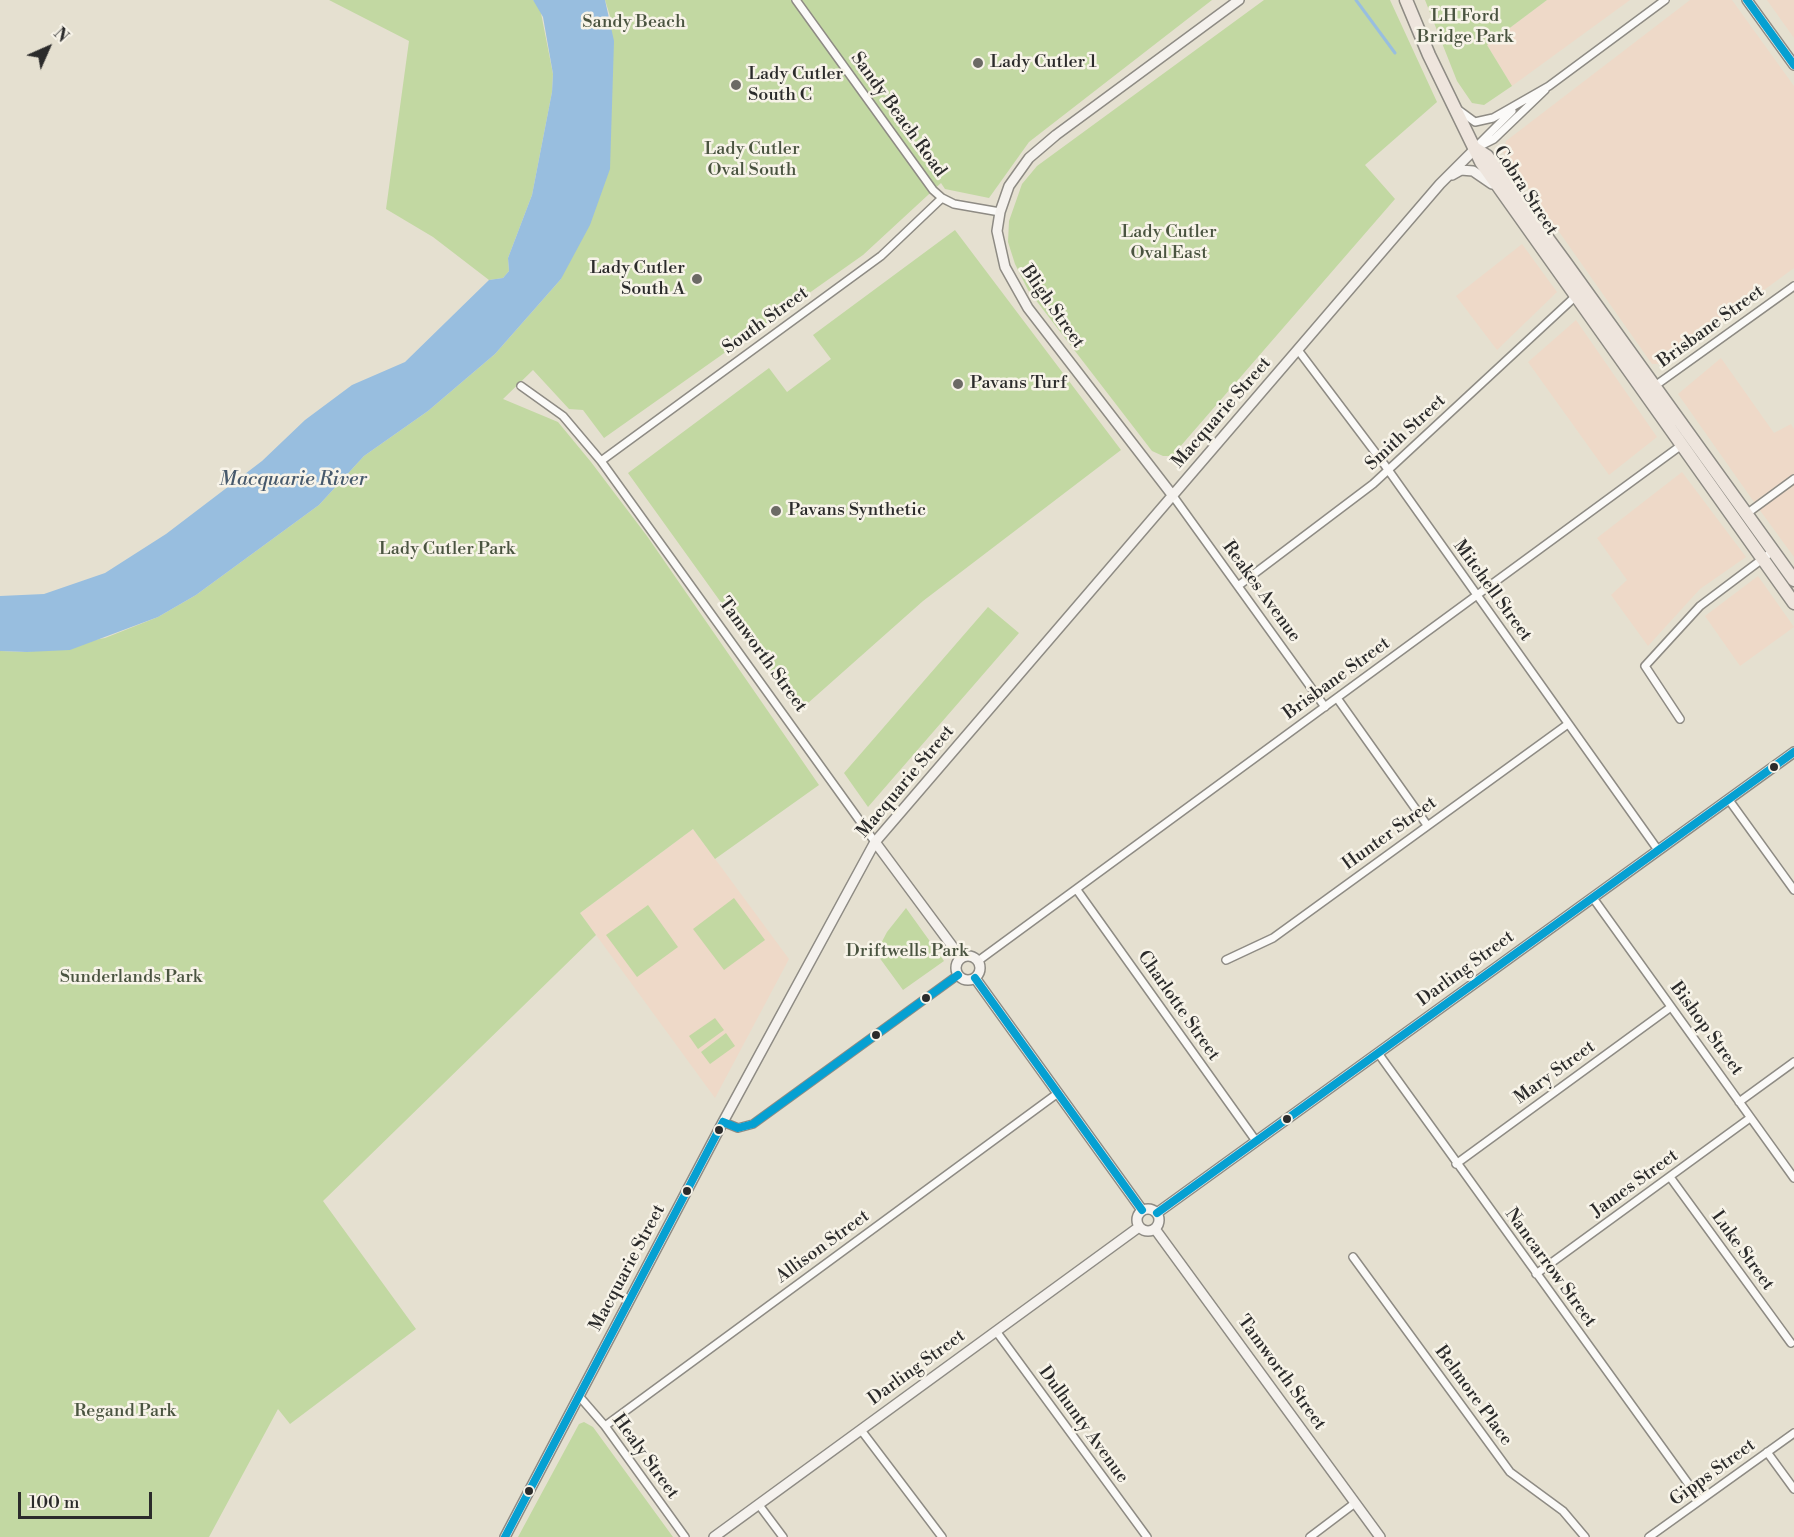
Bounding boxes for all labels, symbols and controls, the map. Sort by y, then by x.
park label: LH Ford Bridge Park [1417,6,1513,48]
park label: Sandy Beach [582,12,686,34]
north arrow [18,18,78,78]
text: N [49,24,72,47]
street label: Sandy Beach Road [845,48,951,182]
place label: Lady Cutler 1 [990,52,1097,74]
marker: Lady Cutler 1 [971,56,985,70]
place label: Lady Cutler South C [748,64,843,106]
marker: Lady Cutler South C [729,78,743,92]
park label: Lady Cutler Oval South [704,139,800,182]
street label: Cobra Street [1488,142,1562,240]
park label: Lady Cutler Oval East [1121,222,1217,264]
place label: Lady Cutler South A [590,258,685,300]
street label: Bligh Street [1015,261,1089,353]
marker: Lady Cutler South A [690,272,704,286]
street label: Brisbane Street [1654,281,1768,373]
street label: South Street [719,283,813,359]
street label: Macquarie Street [1168,353,1276,473]
place label: Pavans Turf [970,373,1067,395]
marker: Pavans Turf [951,377,965,391]
street label: Smith Street [1361,390,1451,476]
water label: Macquarie River [219,468,367,492]
place label: Pavans Synthetic [788,500,926,522]
marker: Pavans Synthetic [769,504,783,518]
street label: Mitchell Street [1448,536,1536,646]
street label: Reakes Avenue [1217,537,1305,647]
park label: Lady Cutler Park [379,539,515,561]
street label: Tamworth Street [713,593,811,717]
street label: Brisbane Street [1280,633,1394,725]
street label: Macquarie Street [853,721,959,843]
unlabelled marker [1768,761,1780,773]
street label: Hunter Street [1339,793,1441,875]
street label: Darling Street [1413,927,1519,1011]
park label: Driftwells Park [846,941,968,963]
street label: Charlotte Street [1132,947,1224,1065]
park label: Sunderlands Park [60,967,202,989]
street label: Bishop Street [1665,978,1747,1080]
unlabelled marker [920,992,932,1004]
unlabelled marker [870,1029,882,1041]
street label: Mary Street [1510,1036,1600,1110]
unlabelled marker [1281,1113,1293,1125]
unlabelled marker [713,1124,725,1136]
street label: James Street [1587,1145,1683,1223]
unlabelled marker [681,1185,693,1197]
street label: Macquarie Street [586,1201,670,1335]
street label: Nancarrow Street [1500,1204,1600,1332]
street label: Allison Street [772,1206,874,1288]
street label: Luke Street [1706,1207,1778,1295]
street label: Tamworth Street [1232,1311,1330,1435]
street label: Darling Street [864,1326,970,1410]
street label: Belmore Place [1429,1342,1517,1450]
street label: Dulhunty Avenue [1033,1362,1133,1488]
park label: Regand Park [74,1401,176,1423]
street label: Healy Street [607,1410,683,1504]
street label: Gipps Street [1666,1435,1760,1511]
scale bar [21,1480,154,1518]
unlabelled marker [523,1485,535,1497]
text: 100 m [29,1491,80,1514]

